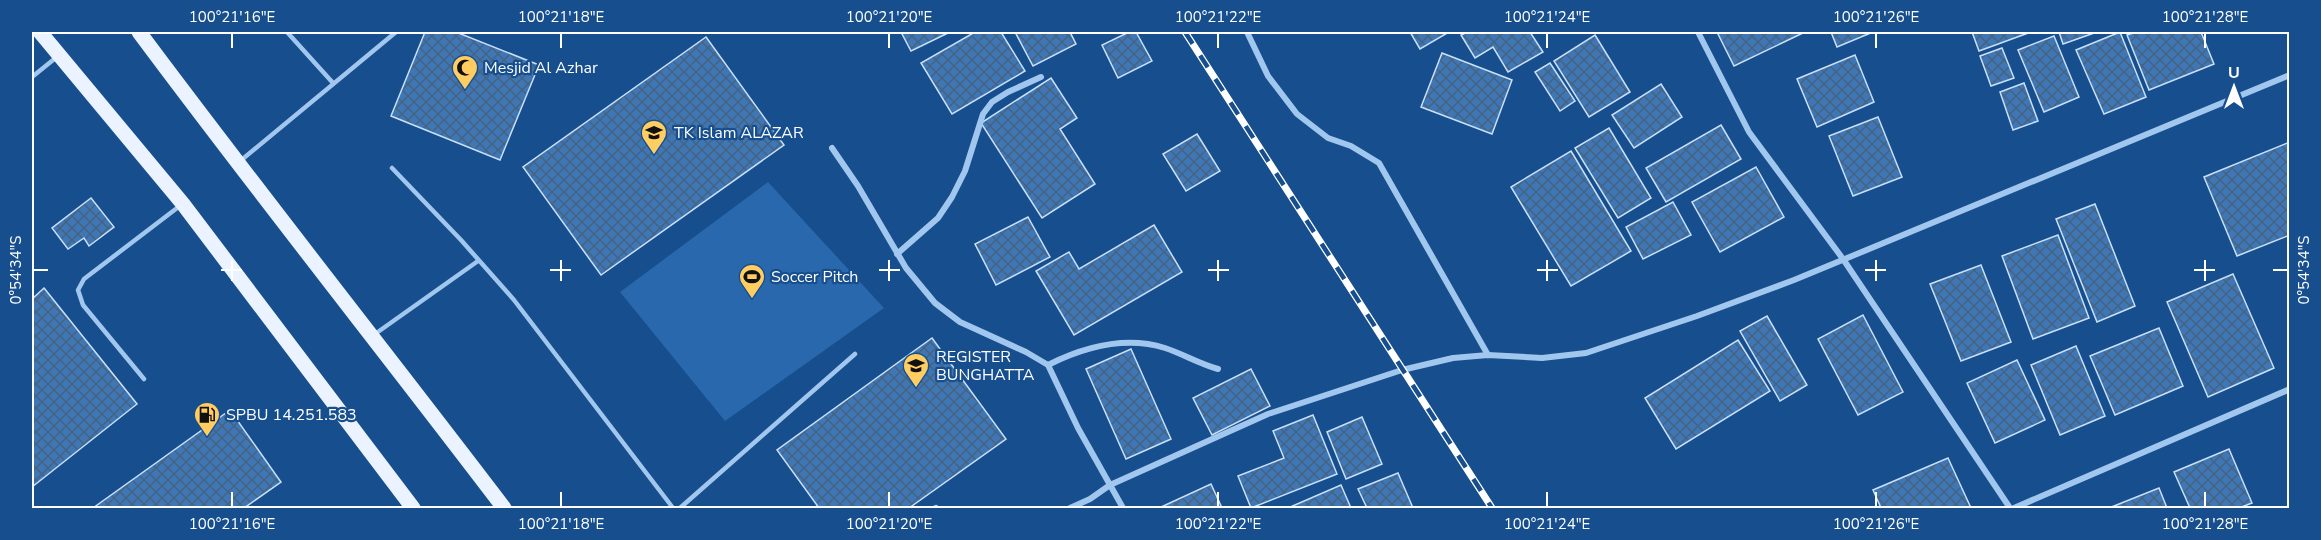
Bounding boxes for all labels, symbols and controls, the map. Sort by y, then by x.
text: 100°21'16"E [189,7,275,27]
text: 100°21'18"E [518,7,604,27]
text: 100°21'20"E [846,7,932,27]
text: 100°21'22"E [1175,7,1261,27]
text: 100°21'24"E [1504,7,1590,27]
text: 100°21'26"E [1833,7,1919,27]
text: 100°21'28"E [2162,7,2248,27]
mosque icon: Mesjid Al Azhar [450,53,480,91]
place label: Mesjid Al Azhar [484,57,598,79]
north arrow [2204,57,2264,117]
text: U [2228,62,2240,84]
school or university icon: TK Islam ALAZAR [639,118,669,156]
place label: TK Islam ALAZAR [674,122,804,144]
text: 0°54'34"S [6,236,26,304]
text: 0°54'34"S [2294,236,2314,304]
sports icon: Soccer Pitch [737,262,767,300]
place label: Soccer Pitch [771,266,858,288]
place label: REGISTER BUNGHATTA [936,346,1035,386]
school or university icon: REGISTER BUNGHATTA [901,351,931,389]
fuel station icon: SPBU 14.251.583 [192,400,222,438]
place label: SPBU 14.251.583 [226,404,357,426]
text: 100°21'16"E [189,514,275,534]
text: 100°21'18"E [518,514,604,534]
text: 100°21'20"E [846,514,932,534]
text: 100°21'22"E [1175,514,1261,534]
text: 100°21'24"E [1504,514,1590,534]
text: 100°21'26"E [1833,514,1919,534]
text: 100°21'28"E [2162,514,2248,534]

